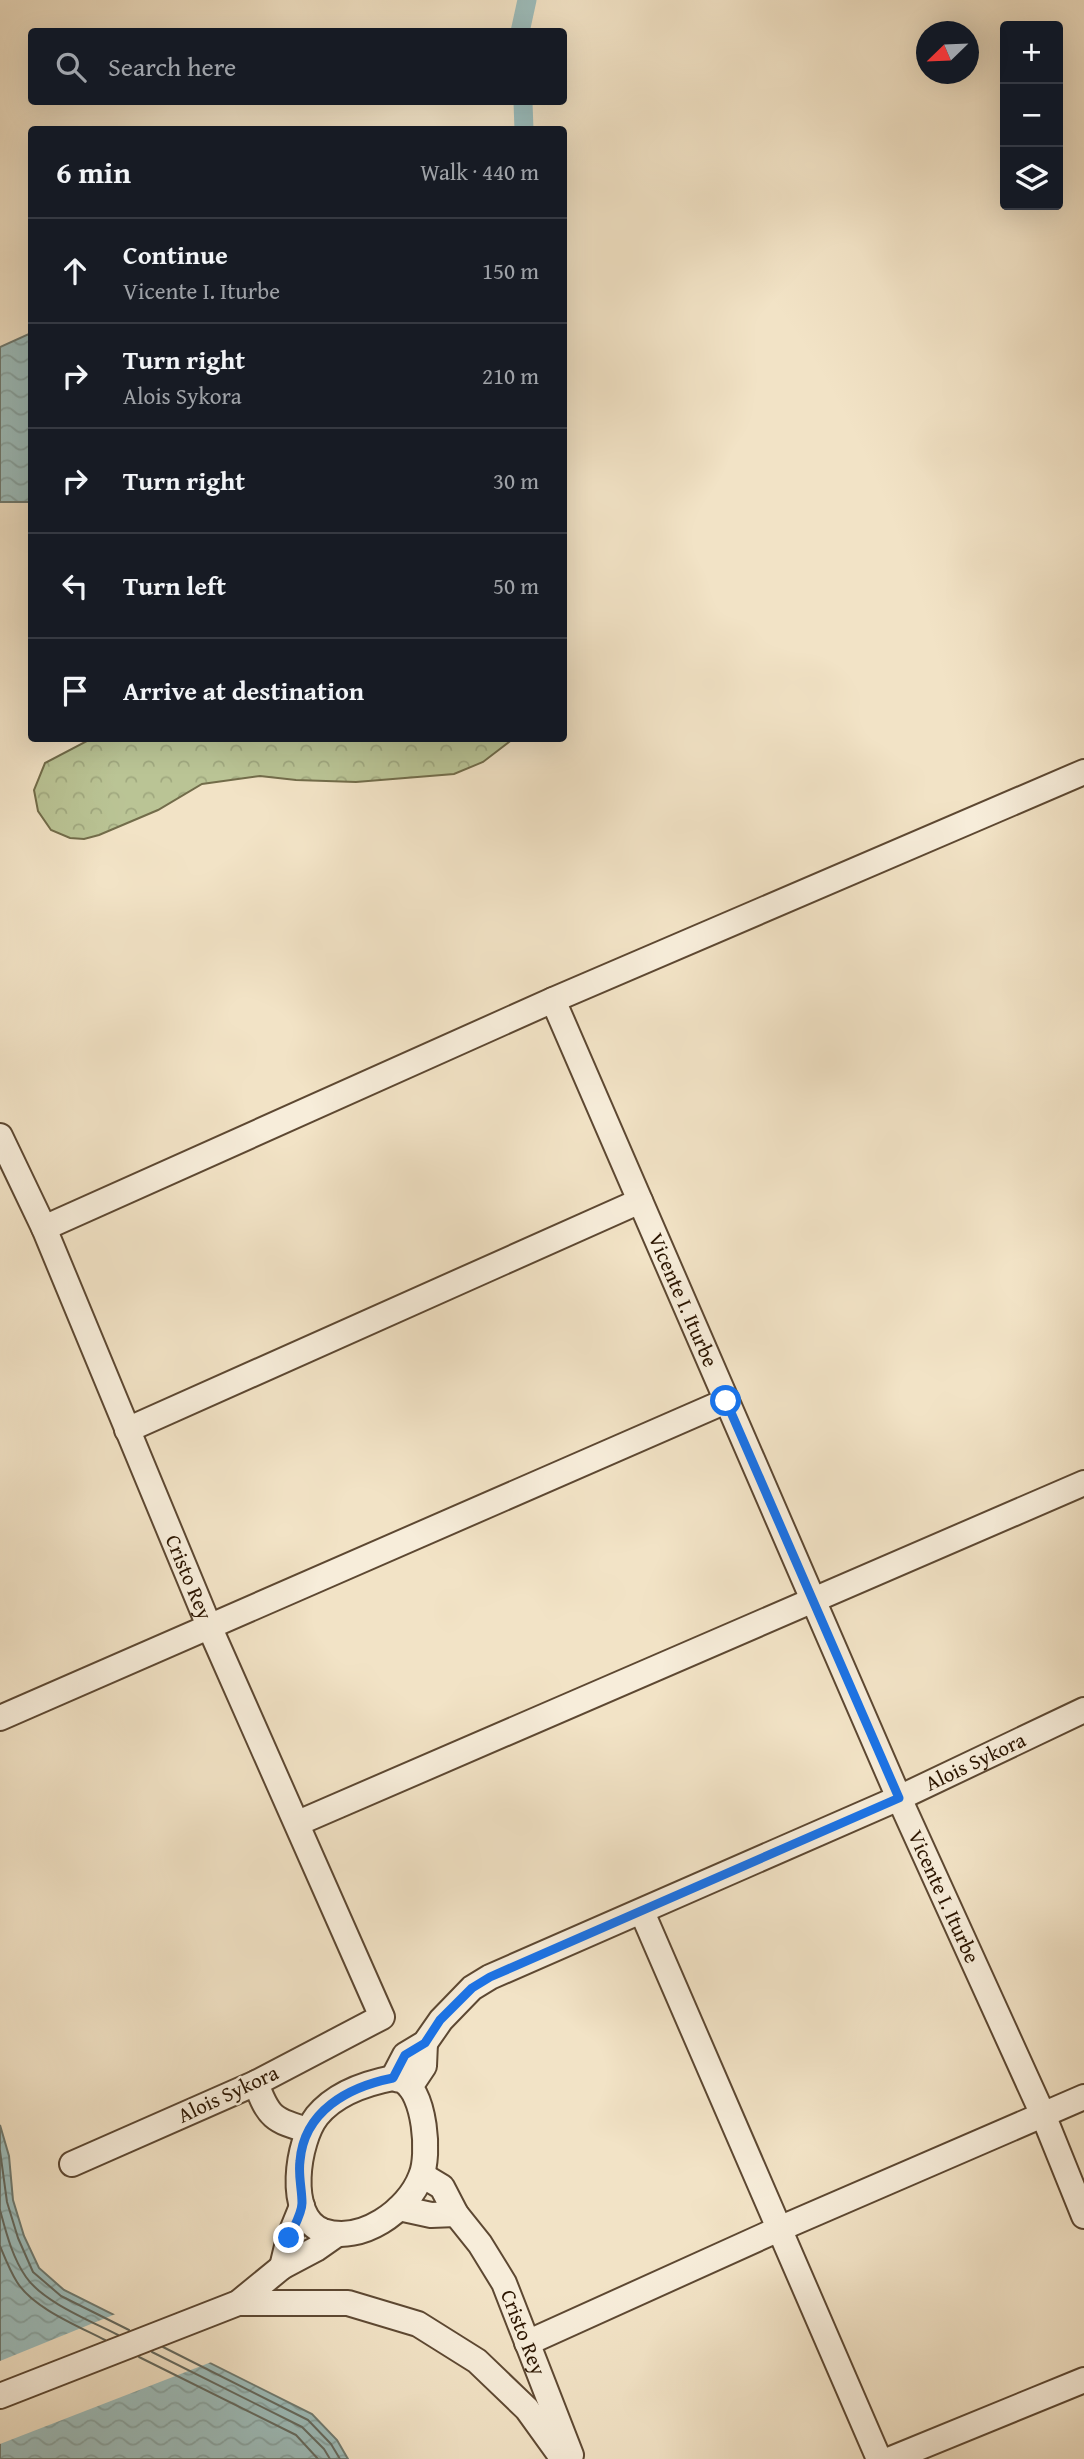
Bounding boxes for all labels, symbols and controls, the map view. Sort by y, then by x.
north arrow [916,21,979,84]
map controls [1000,21,1063,210]
button: + [1000,21,1063,84]
search box [28,28,567,105]
text: Search here [108,47,236,86]
icon: search [52,48,90,86]
button: − [1000,84,1063,147]
button: layers [1000,147,1063,210]
text: 6 min [56,150,131,194]
text: Walk · 440 m [420,155,539,188]
text: Continue [123,235,228,274]
icon: ahead [56,252,94,290]
text: 150 m [482,254,539,287]
text: Vicente I. Iturbe [123,274,280,307]
text: Turn right [123,340,245,379]
icon: right [56,357,94,395]
text: 210 m [482,359,539,392]
text: Alois Sykora [123,379,242,412]
text: Turn right [123,461,245,500]
icon: right [56,462,94,500]
text: 30 m [493,464,539,497]
text: Turn left [123,566,226,605]
icon: left [56,567,94,605]
text: 50 m [493,569,539,602]
text: Arrive at destination [123,671,364,710]
icon: arrive [56,672,94,710]
street label: Vicente I. Iturbe [641,1228,726,1372]
route start [710,1385,741,1416]
street label: Cristo Rey [158,1530,221,1625]
street label: Alois Sykora [920,1724,1031,1798]
street label: Vicente I. Iturbe [900,1825,988,1968]
street label: Alois Sykora [172,2057,283,2130]
route end [273,2222,304,2253]
street label: Cristo Rey [493,2285,555,2380]

